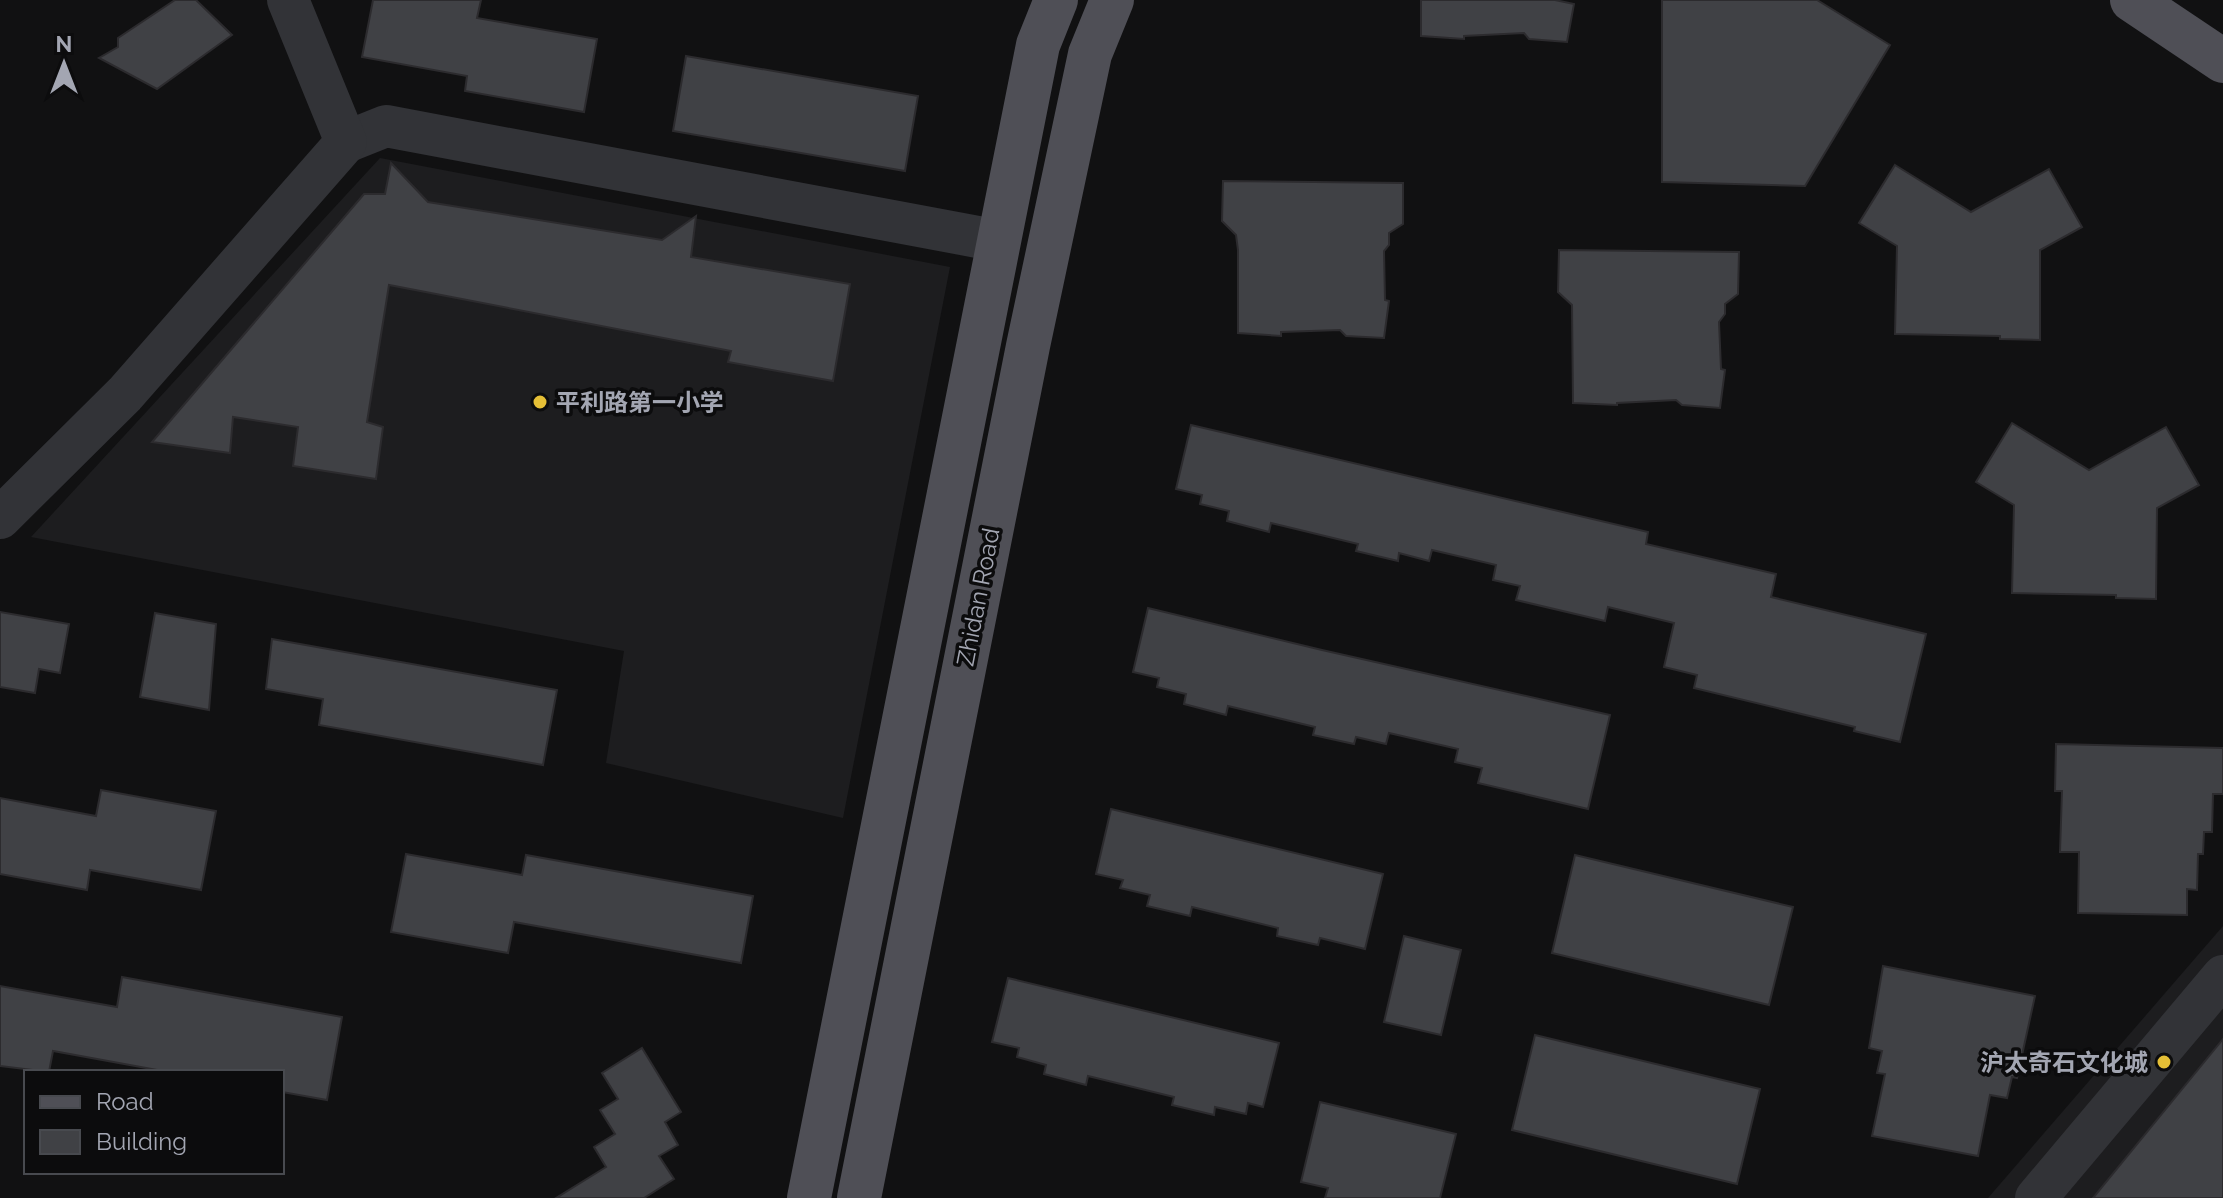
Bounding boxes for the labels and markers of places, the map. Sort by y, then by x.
place label: 平利路第一小学 [556,388,724,417]
marker: 平利路第一小学 [531,393,549,411]
place label: 沪太奇石文化城 [1980,1048,2148,1077]
marker: 沪太奇石文化城 [2155,1053,2173,1071]

